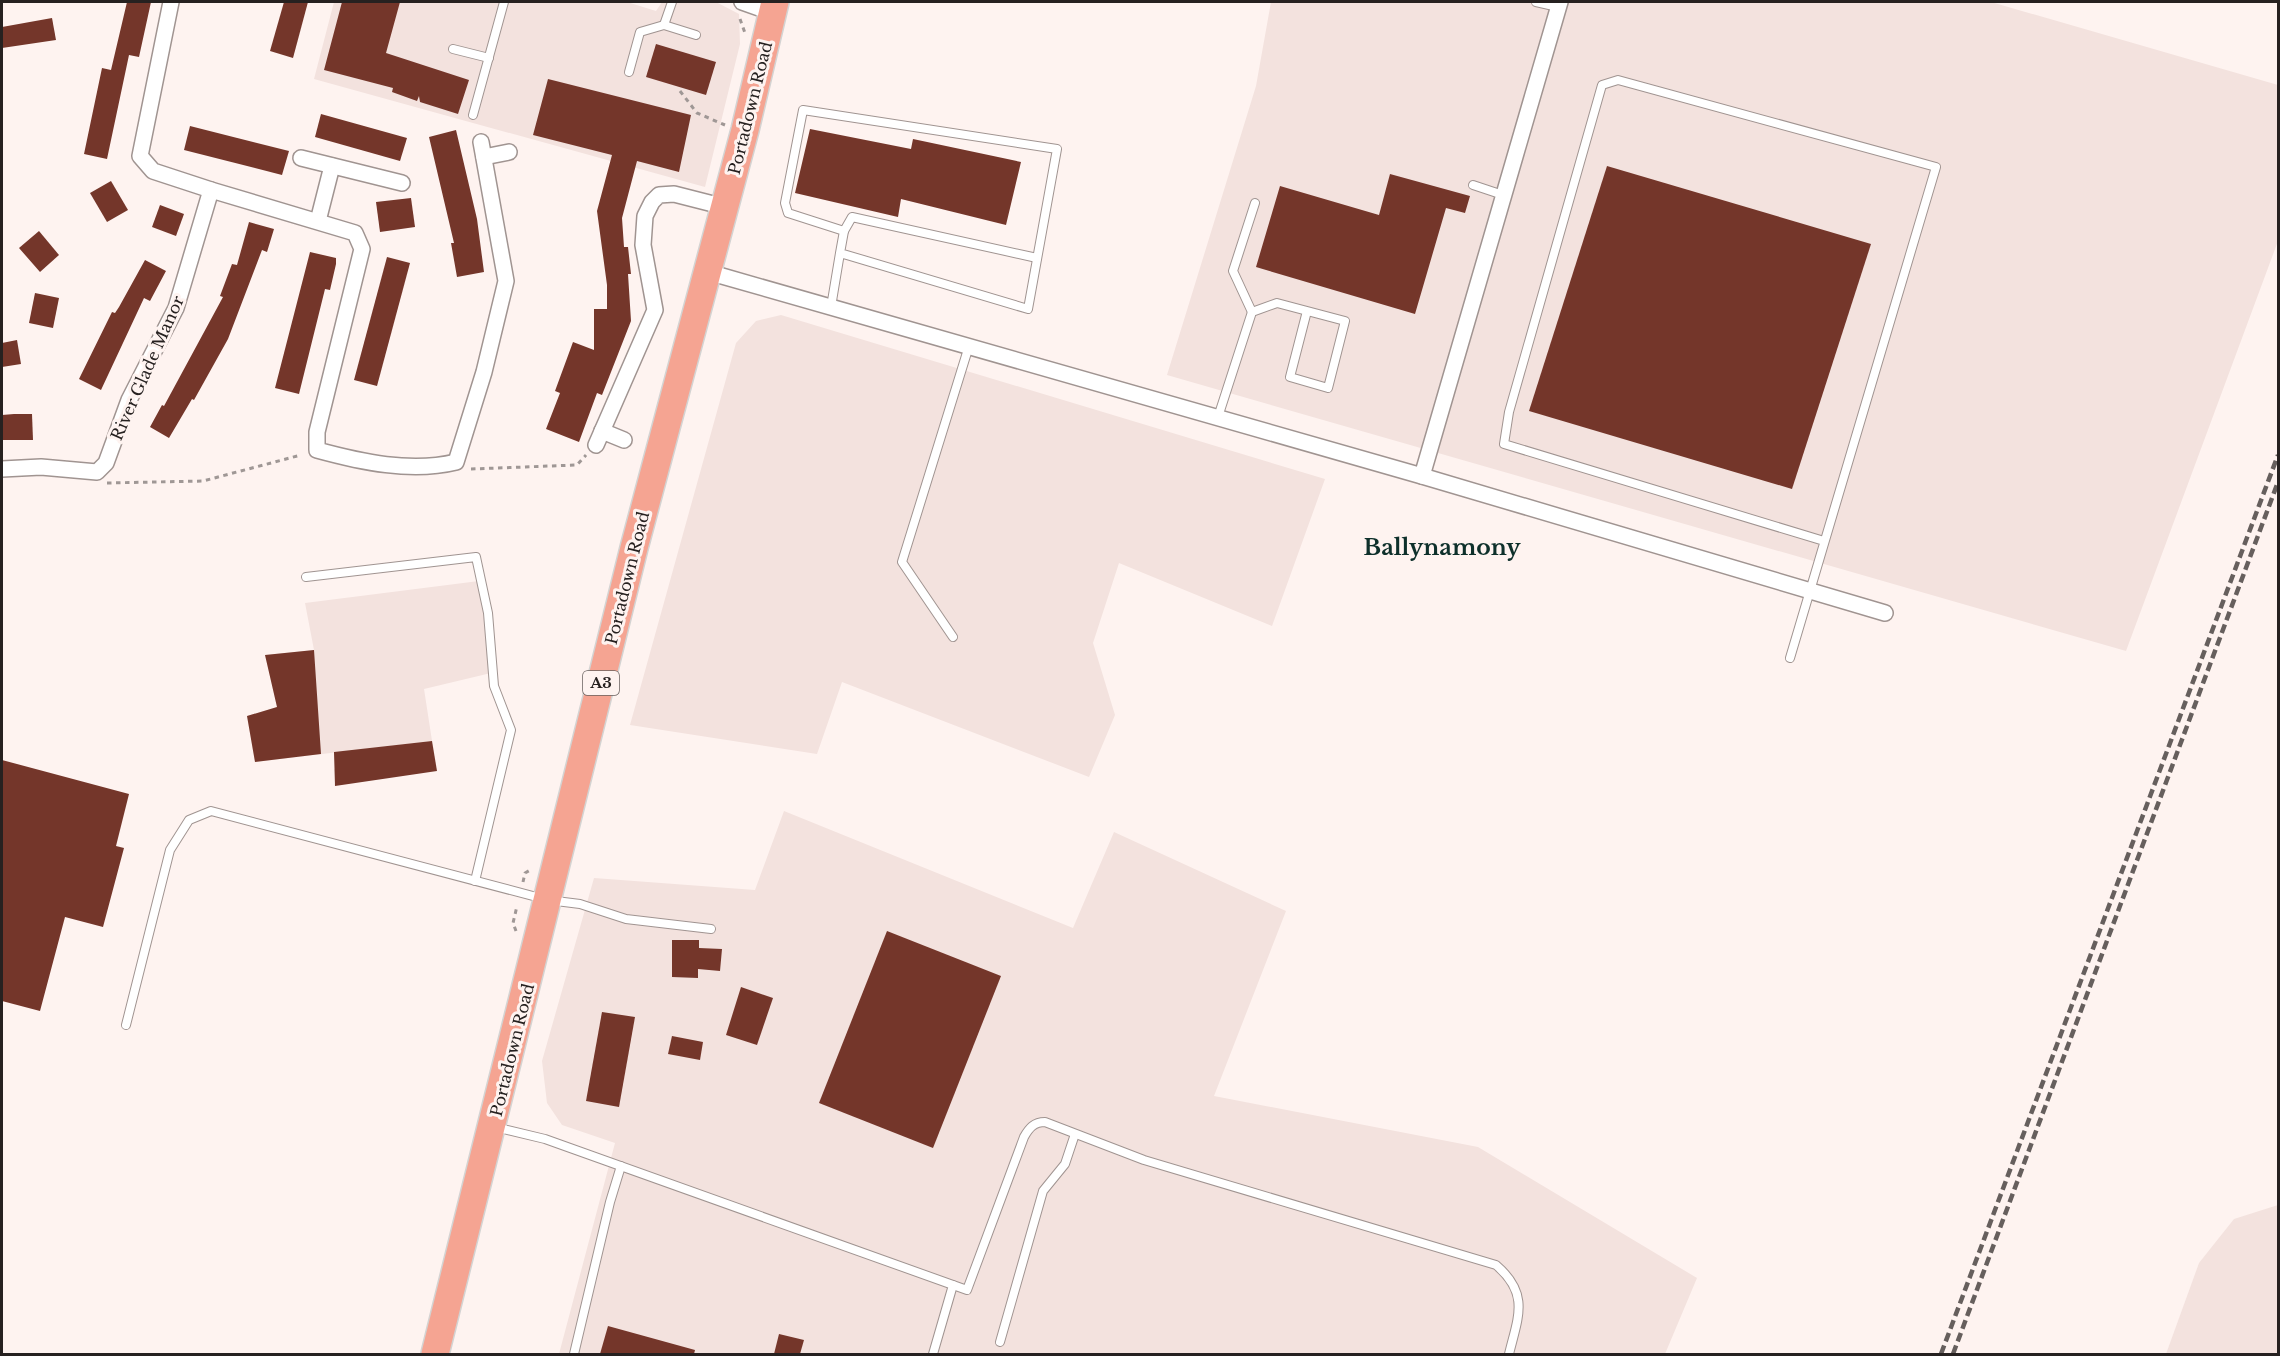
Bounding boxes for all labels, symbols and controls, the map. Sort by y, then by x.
street label: Portadown Road [724,39,776,177]
street label: River Glade Manor [106,292,188,443]
street label: Portadown Road [601,509,653,647]
district label: Ballynamony [1364,534,1521,561]
road number: A3 [583,671,619,695]
street label: Portadown Road [486,981,538,1119]

